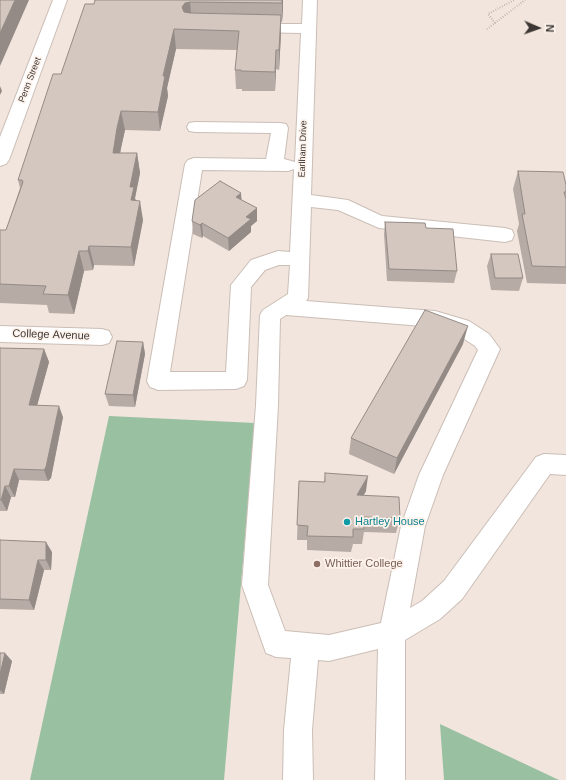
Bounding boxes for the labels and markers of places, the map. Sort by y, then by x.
place label: Hartley House [355,515,425,529]
marker: Hartley House [342,517,352,527]
place label: Whittier College [325,557,403,571]
marker: Whittier College [312,559,322,569]

